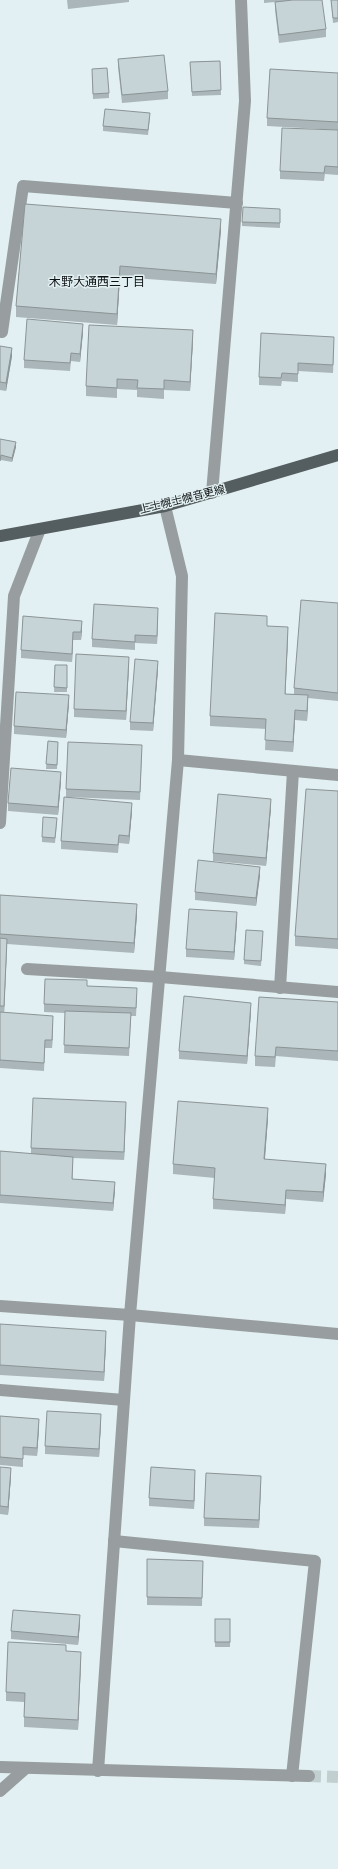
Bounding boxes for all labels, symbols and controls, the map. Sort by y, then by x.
district label: 木野大通西三丁目 [49,274,145,289]
street label: 上士幌士幌音更線 [138,482,226,516]

